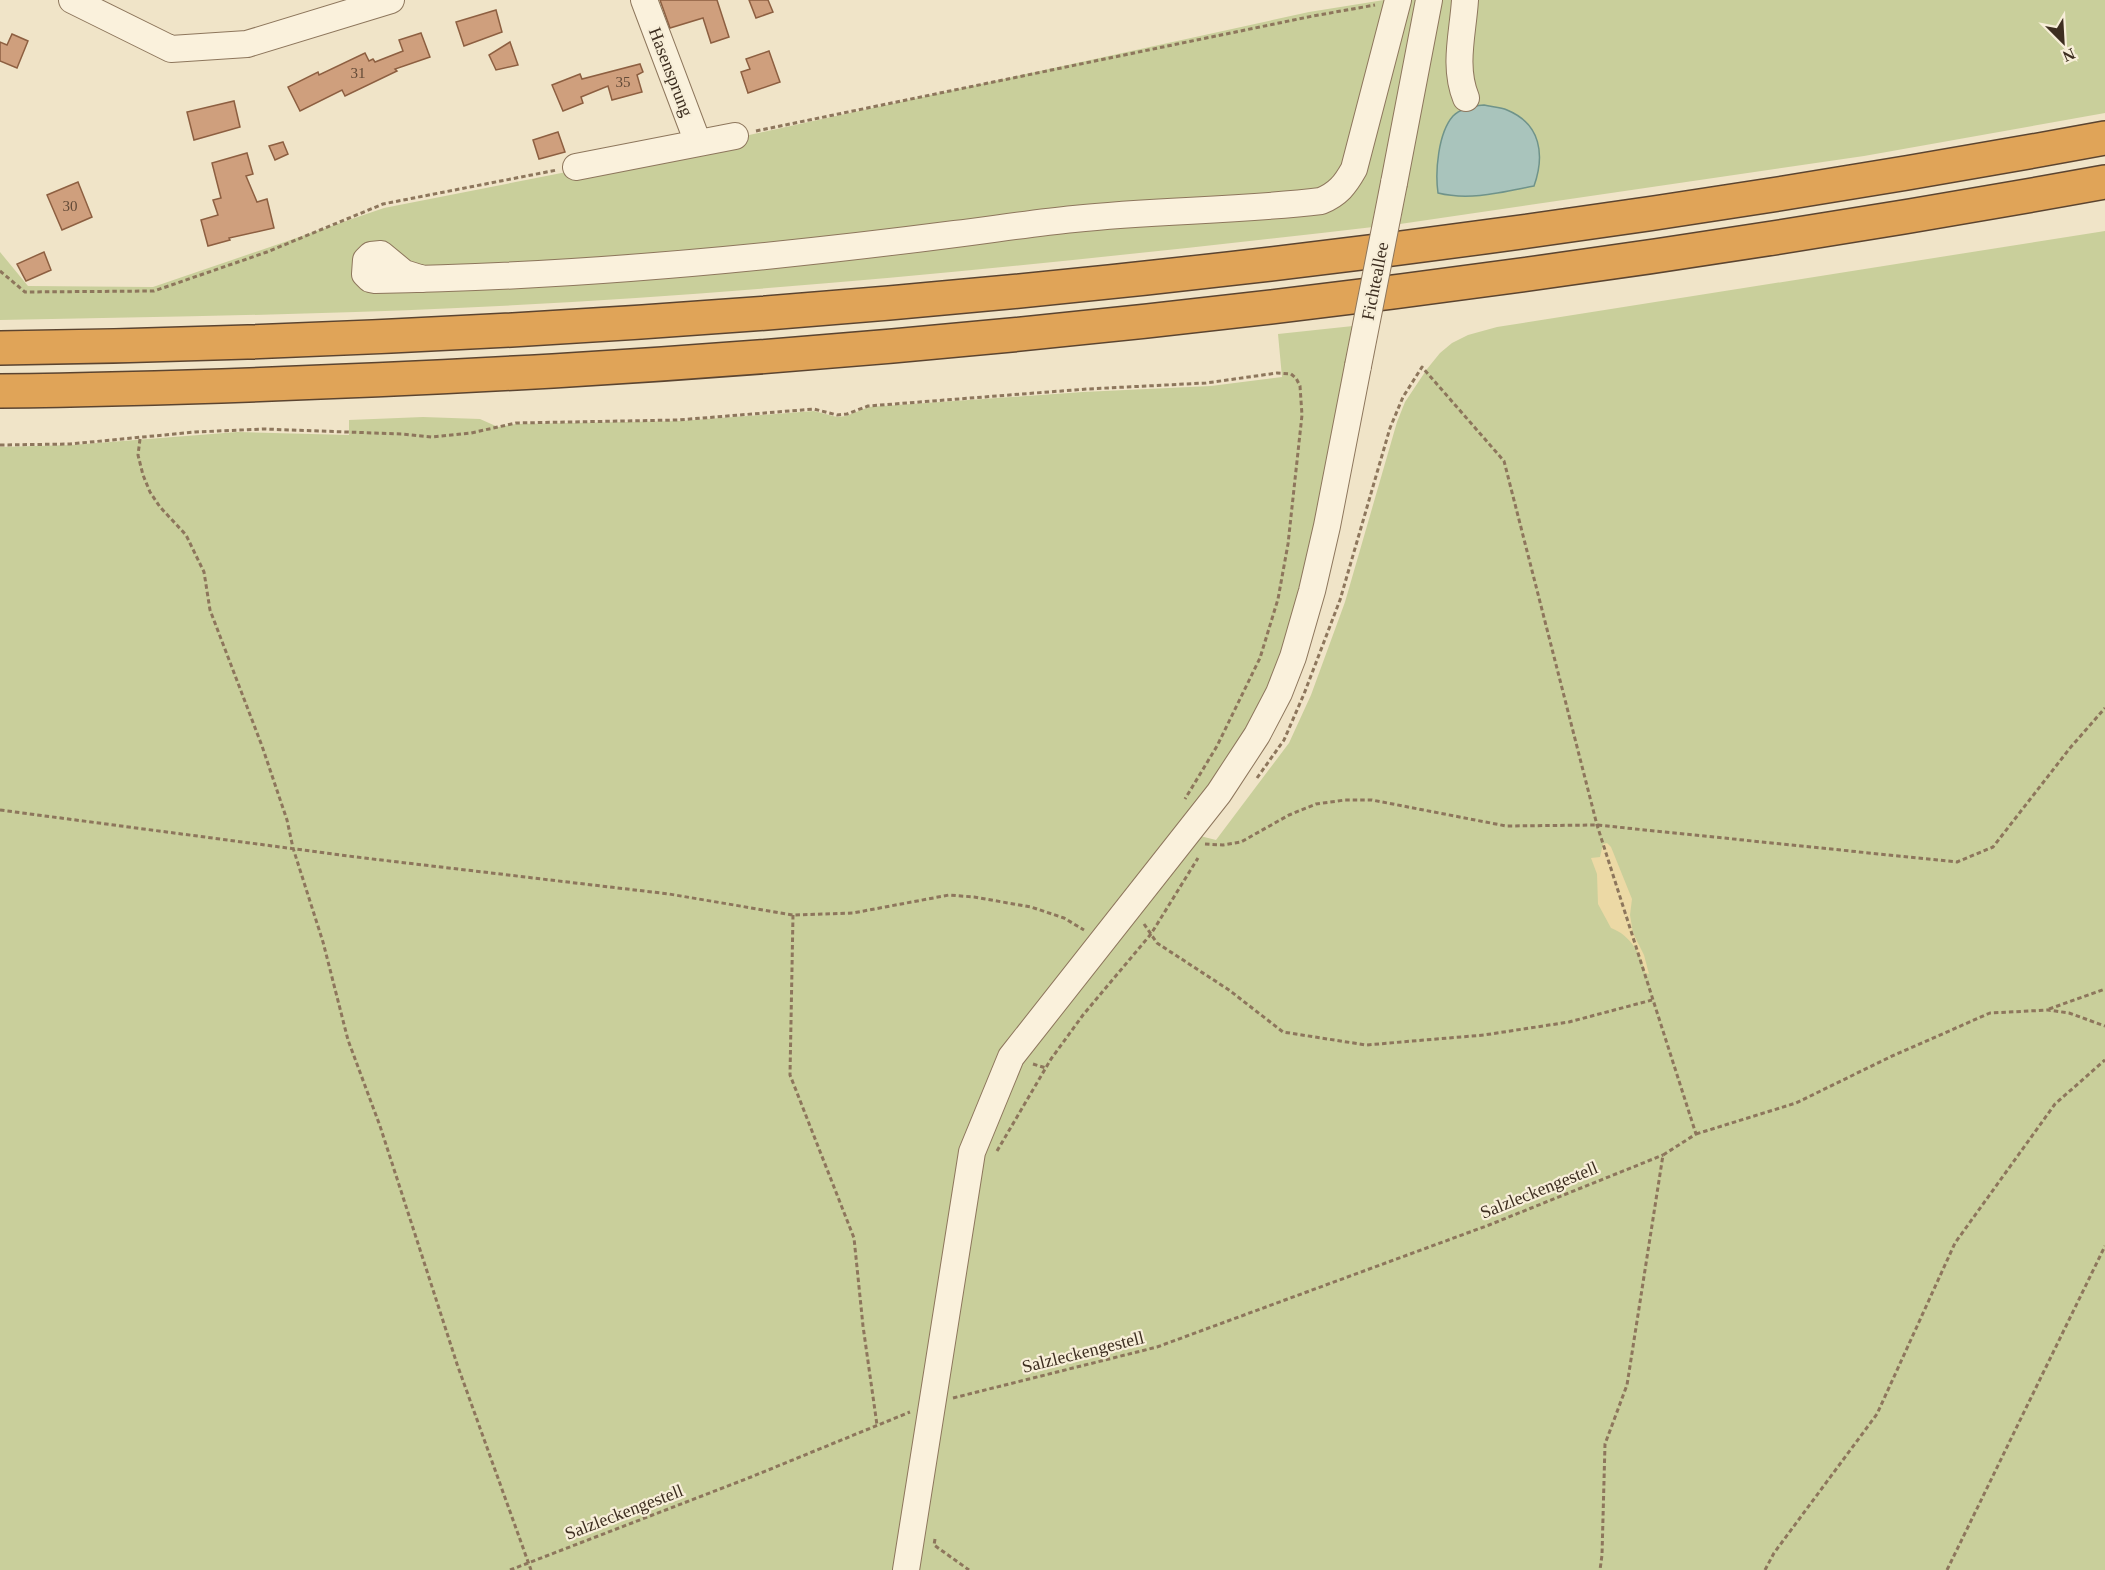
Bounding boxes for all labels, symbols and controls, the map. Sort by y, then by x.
north arrow [2033,12,2093,72]
street label: Hasensprung [645,25,697,119]
text: N [2060,45,2078,66]
house number: 31 [351,65,366,81]
house number: 35 [616,74,631,90]
house number: 30 [63,198,78,214]
street label: Fichteallee [1358,240,1392,322]
street label: Salzleckengestell [1477,1157,1601,1223]
street label: Salzleckengestell [1020,1327,1146,1377]
street label: Salzleckengestell [562,1480,686,1544]

